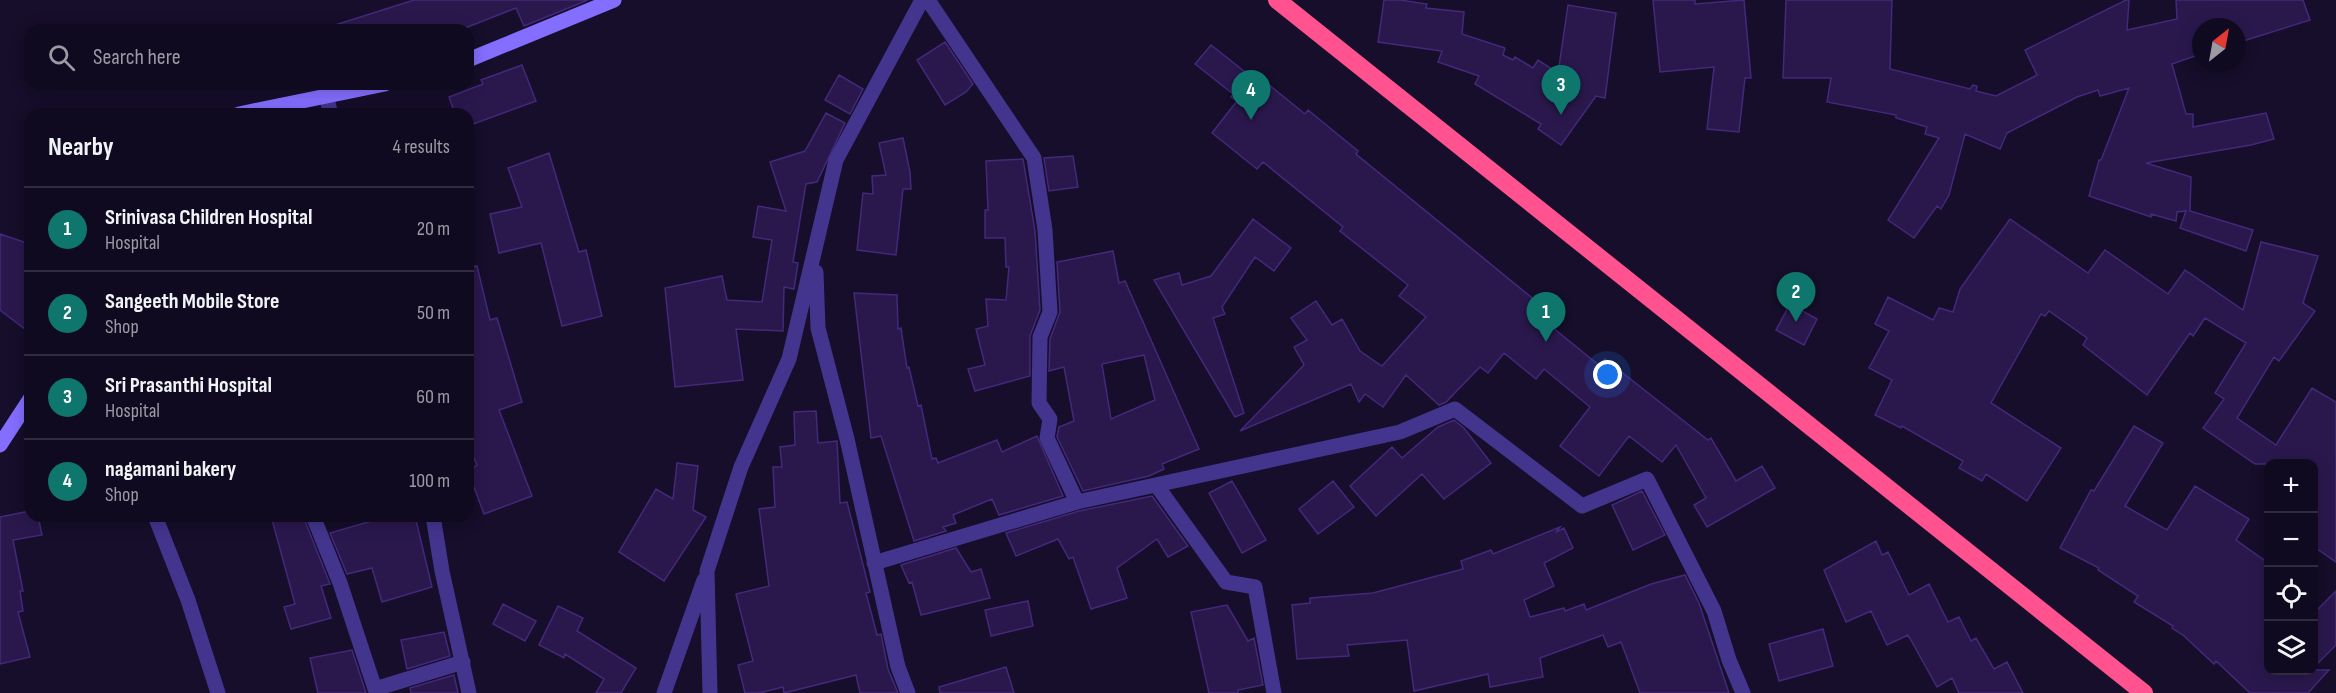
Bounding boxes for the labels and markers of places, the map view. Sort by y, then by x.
pin: 3 [1542,66,1580,115]
pin: 4 [1232,70,1270,120]
pin: 2 [1776,272,1816,322]
pin: 1 [1526,292,1566,342]

